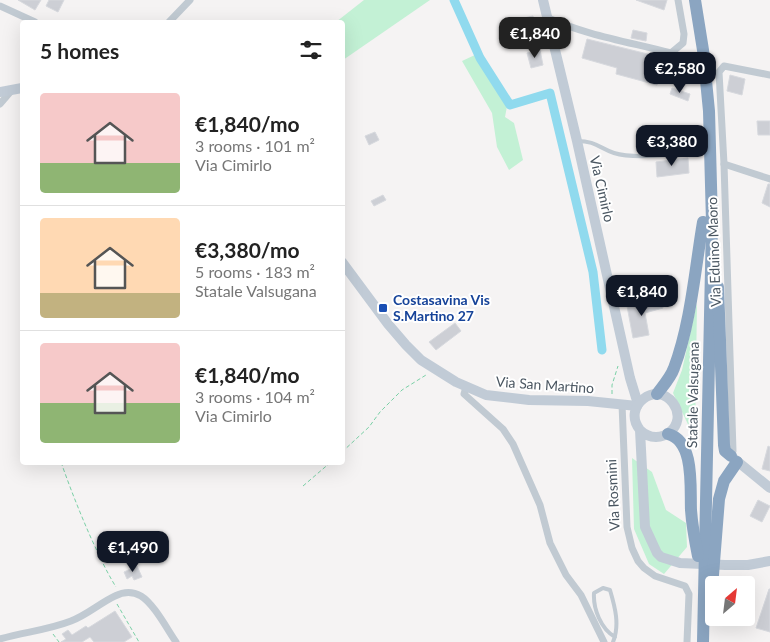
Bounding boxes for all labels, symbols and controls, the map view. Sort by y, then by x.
pin: €1,840 [494,17,576,59]
text: €1,840 [510,23,560,42]
icon: filters [297,36,325,64]
text: 5 homes [40,38,119,63]
pin: €2,580 [639,52,721,94]
text: €2,580 [655,58,705,77]
text: €1,840/mo [195,111,300,136]
icon: home [80,113,140,173]
pin: €3,380 [631,124,713,167]
text: €3,380 [647,131,697,150]
text: 3 rooms · 101 m² [195,136,315,155]
street label: Via Cimirlo [587,154,618,224]
text: Via Cimirlo [195,155,272,174]
street label: Via Eduino Maoro [703,197,724,307]
text: €3,380/mo [195,237,300,262]
icon: home [80,238,140,298]
text: 5 rooms · 183 m² [195,262,315,281]
pin: €1,840 [601,274,683,317]
text: Statale Valsugana [195,281,317,300]
text: €1,840 [617,281,667,300]
place label: Costasavina Vis S.Martino 27 [393,291,490,324]
marker: Costasavina Vis S.Martino 27 [377,302,389,314]
street label: Statale Valsugana [683,342,702,448]
text: €1,840/mo [195,362,300,387]
icon: home [80,363,140,423]
street label: Via San Martino [495,373,595,396]
text: 3 rooms · 104 m² [195,387,315,406]
text: Via Cimirlo [195,406,272,425]
street label: Via Rosmini [602,459,623,531]
pin: €1,490 [92,530,174,573]
text: €1,490 [108,537,158,556]
north arrow [705,576,755,626]
map controls [705,576,755,626]

